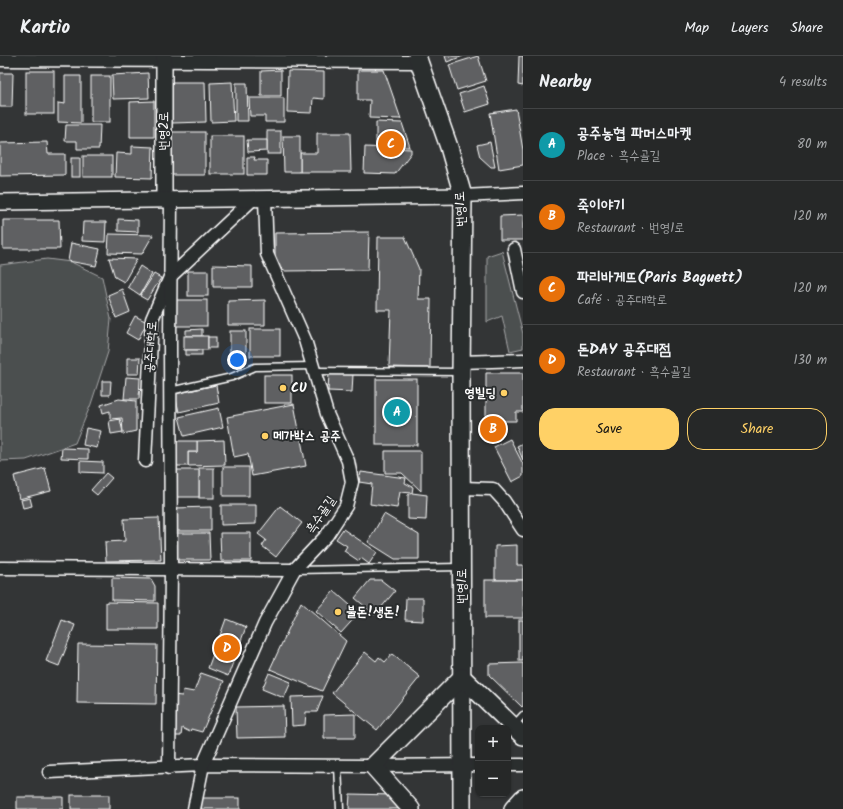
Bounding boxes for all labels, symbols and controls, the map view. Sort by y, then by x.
text: Kartio [20,13,70,43]
text: Map [685,17,709,39]
text: Layers [731,17,769,39]
text: Share [791,17,823,39]
text: Nearby [539,69,591,96]
text: 4 results [779,72,827,93]
street label: 번영2로 [154,112,175,150]
text: 공주농협 파머스마켓 [577,122,691,146]
pin: C [378,129,404,159]
text: A [548,134,556,155]
text: 80 m [797,134,827,155]
text: Place · 흑수골길 [577,146,660,167]
street label: 번영1로 [450,191,472,227]
text: 죽이야기 [577,194,625,218]
text: B [548,206,556,227]
text: 120 m [793,206,827,227]
text: Restaurant · 번영1로 [577,218,685,239]
text: 파리바게뜨(Paris Baguett) [577,266,743,290]
text: C [548,278,556,299]
text: 120 m [793,278,827,299]
text: Café · 공주대학로 [577,290,667,311]
street label: 공주대학로 [139,320,163,374]
text: 돈DAY 공주대점 [577,338,671,362]
your location [227,350,247,370]
text: D [548,350,556,371]
text: 130 m [793,350,827,371]
text: Restaurant · 흑수골길 [577,362,691,383]
place label: CU [291,378,307,399]
marker: CU [278,383,288,393]
place label: 영빌딩 [465,383,496,404]
marker: 영빌딩 [499,388,509,398]
pin: A [384,397,410,427]
button: Save [539,408,679,450]
button: Share [687,408,827,450]
pin: B [480,414,506,444]
place label: 메가박스 공주 [273,426,341,447]
marker: 메가박스 공주 [260,431,270,441]
street label: 흑수골길 [301,492,341,538]
street label: 번영1로 [452,568,473,604]
place label: 불돈!생돈! [346,602,400,623]
marker: 불돈!생돈! [333,607,343,617]
pin: D [214,633,240,663]
map controls [475,725,511,797]
button: + [475,725,511,761]
button: − [475,761,511,797]

